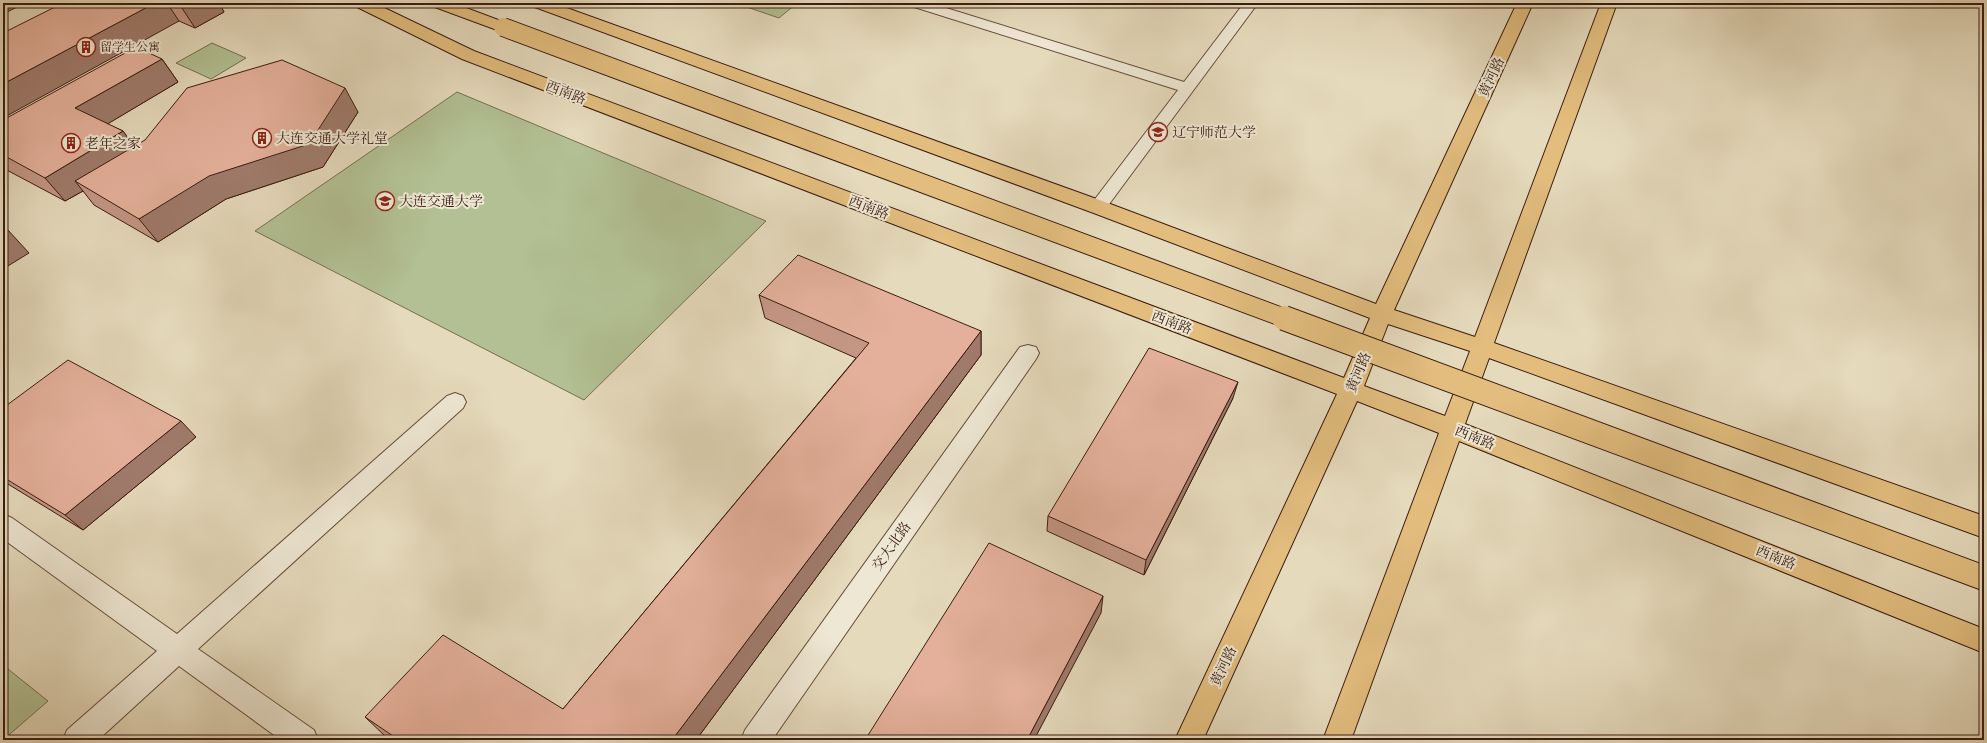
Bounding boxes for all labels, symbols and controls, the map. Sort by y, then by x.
building icon: 留学生公寓 [75,36,97,58]
place label: 留学生公寓 [100,39,160,55]
street label: 黄河路 [1474,54,1508,100]
street label: 西南路 [543,76,589,108]
school or university icon: 辽宁师范大学 [1147,121,1169,143]
place label: 辽宁师范大学 [1172,123,1256,141]
building icon: 大连交通大学礼堂 [251,127,273,149]
place label: 大连交通大学礼堂 [276,129,388,147]
building icon: 老年之家 [60,132,82,154]
place label: 老年之家 [85,134,141,152]
school or university icon: 大连交通大学 [374,190,396,212]
street label: 西南路 [846,191,892,223]
place label: 大连交通大学 [399,192,483,210]
street label: 西南路 [1149,306,1195,338]
street label: 黄河路 [1342,349,1374,395]
street label: 西南路 [1452,421,1498,453]
street label: 交大北路 [868,518,914,574]
street label: 西南路 [1753,541,1799,573]
street label: 黄河路 [1206,643,1240,689]

